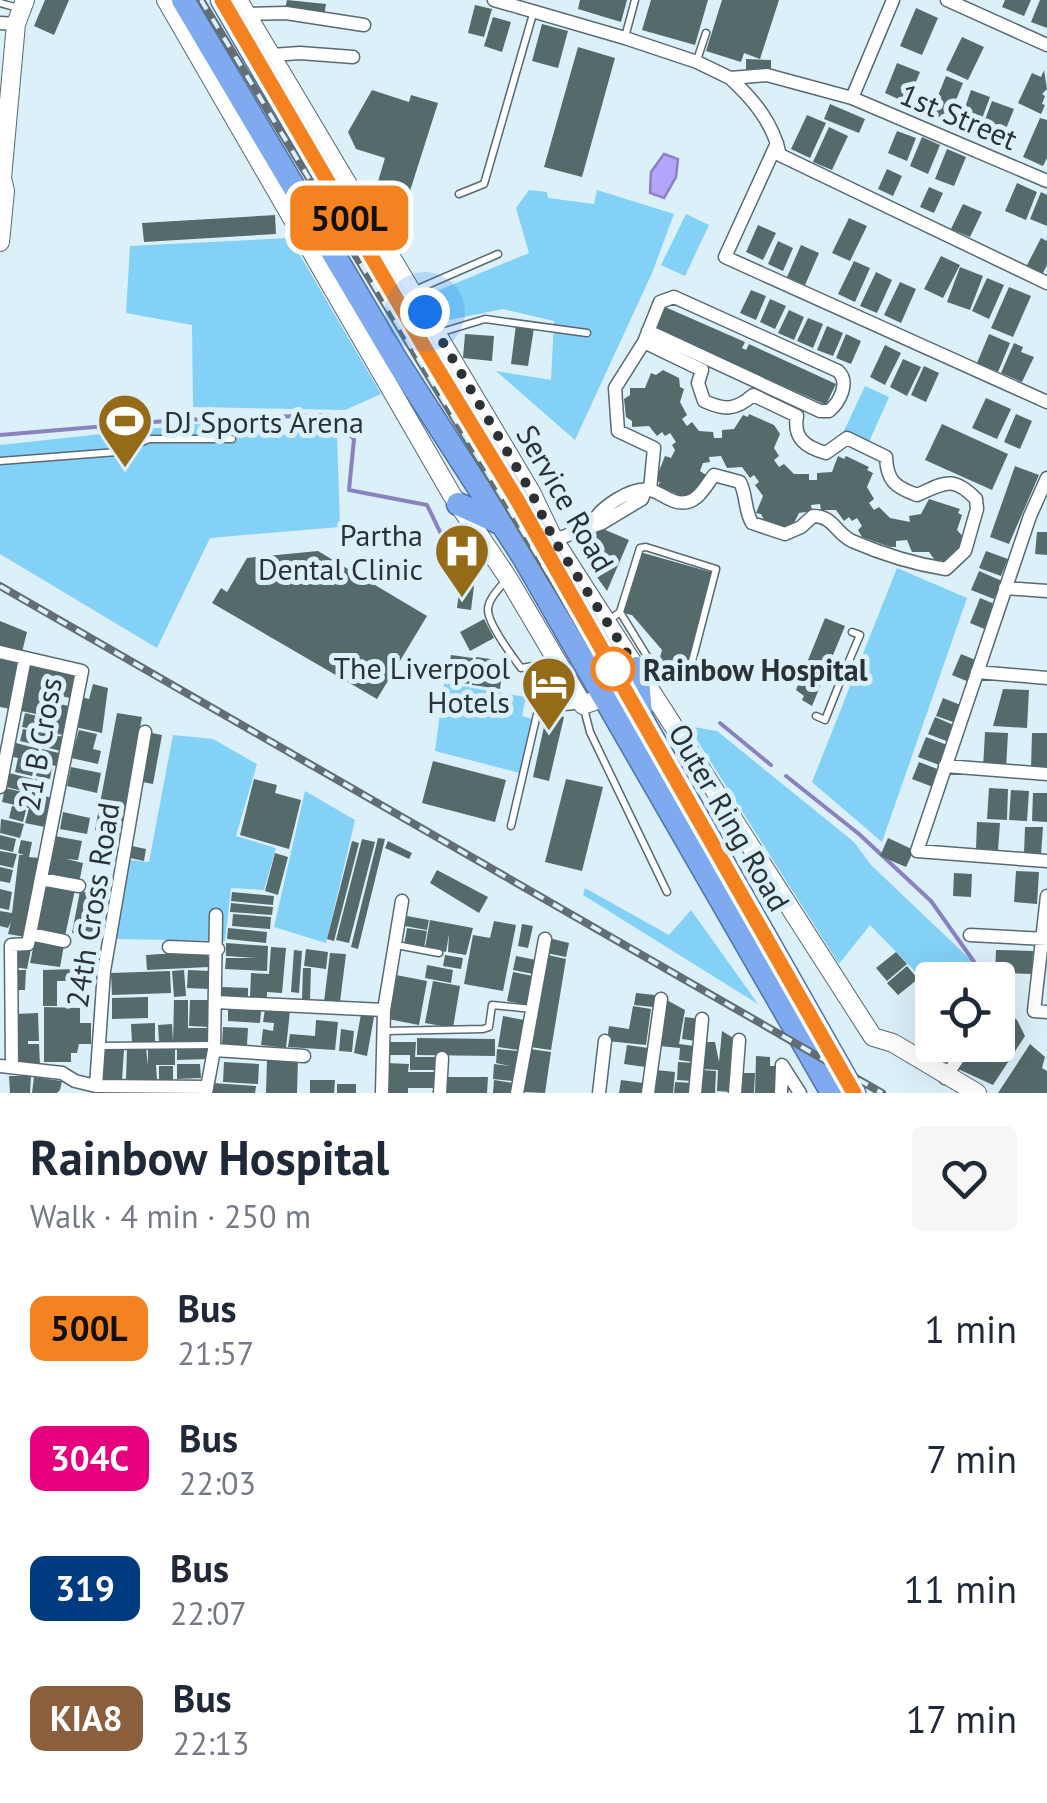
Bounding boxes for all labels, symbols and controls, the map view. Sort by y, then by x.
street label: 1st Street [894,74,1024,158]
line badge: 500L [279,186,419,250]
text: 500L [310,195,388,241]
your location [400,287,450,337]
sports icon: DJ Sports Arena [95,391,155,470]
place label: DJ Sports Arena [164,402,364,441]
street label: Service Road [508,417,624,579]
place label: Partha Dental Clinic [258,515,423,588]
hospital icon: Partha Dental Clinic [432,521,492,600]
place label: The Liverpool Hotels [333,648,510,721]
marker: Rainbow Hospital [592,648,634,690]
place label: Rainbow Hospital [643,650,868,689]
hotel icon: The Liverpool Hotels [519,654,579,733]
street label: 21 B Cross [8,674,70,814]
street label: Outer Ring Road [661,716,799,918]
street label: 24th Cross Road [57,800,127,1010]
map controls [915,962,1015,1062]
button: locate [915,962,1015,1062]
text: Rainbow Hospital [30,1126,389,1188]
button: heart [912,1126,1017,1231]
text: Walk · 4 min · 250 m [30,1195,311,1237]
text: Bus [178,1283,236,1332]
text: 1 min [924,1304,1017,1353]
text: 500L [50,1305,128,1351]
text: 21:57 [178,1332,254,1374]
text: Bus [179,1413,238,1462]
text: 7 min [926,1434,1017,1483]
text: 304C [50,1435,129,1481]
text: 22:03 [179,1462,256,1504]
text: Bus [170,1543,229,1592]
text: 11 min [904,1564,1017,1613]
text: 319 [55,1565,115,1611]
text: 22:07 [170,1592,247,1634]
text: Bus [173,1673,232,1722]
text: 17 min [906,1694,1017,1743]
text: KIA8 [50,1695,123,1741]
text: 22:13 [173,1722,249,1764]

